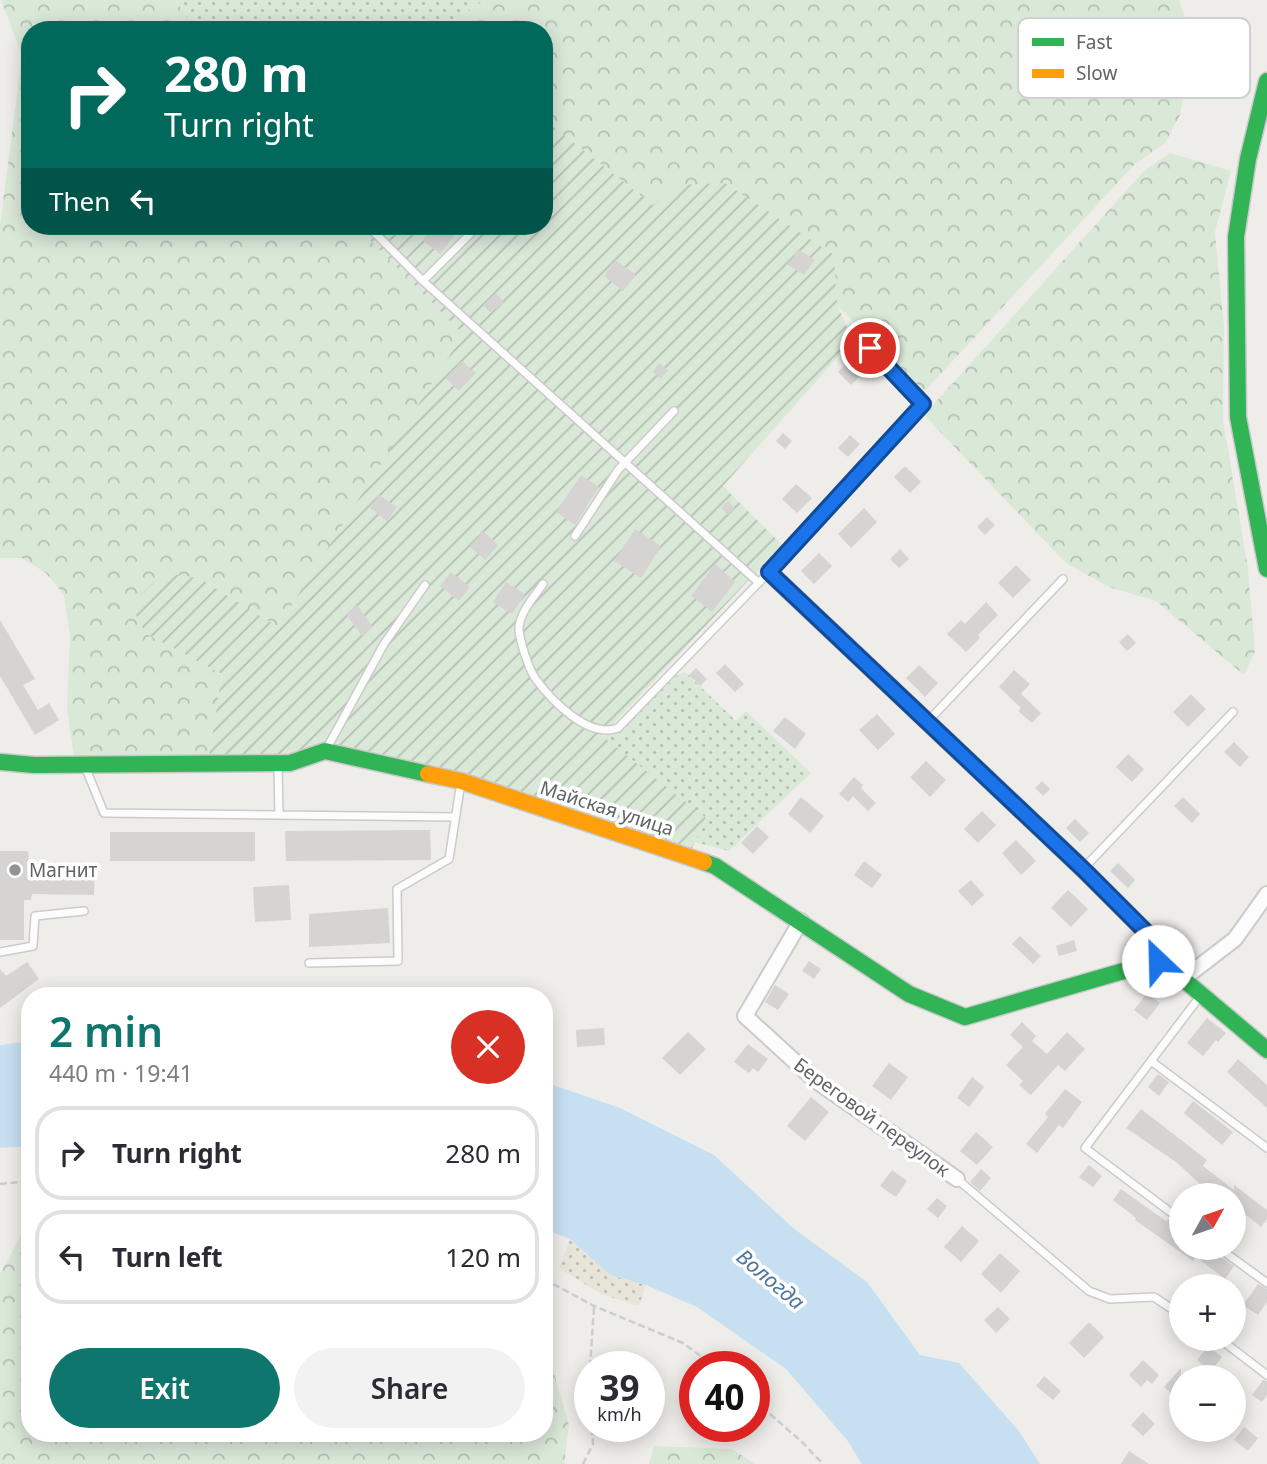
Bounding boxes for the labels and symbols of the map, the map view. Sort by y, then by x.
legend [1018,18,1250,98]
text: Fast [1076,29,1113,55]
text: Slow [1076,60,1117,86]
pin [840,318,900,378]
street label: Майская улица [537,774,677,842]
place label: Магнит [29,857,98,883]
marker: Магнит [7,862,23,878]
position arrow [1121,924,1195,998]
street label: Береговой переулок [789,1052,955,1182]
north arrow [1169,1183,1246,1260]
water label: Вологда [731,1242,811,1316]
speed limit sign: 40 [679,1351,770,1442]

